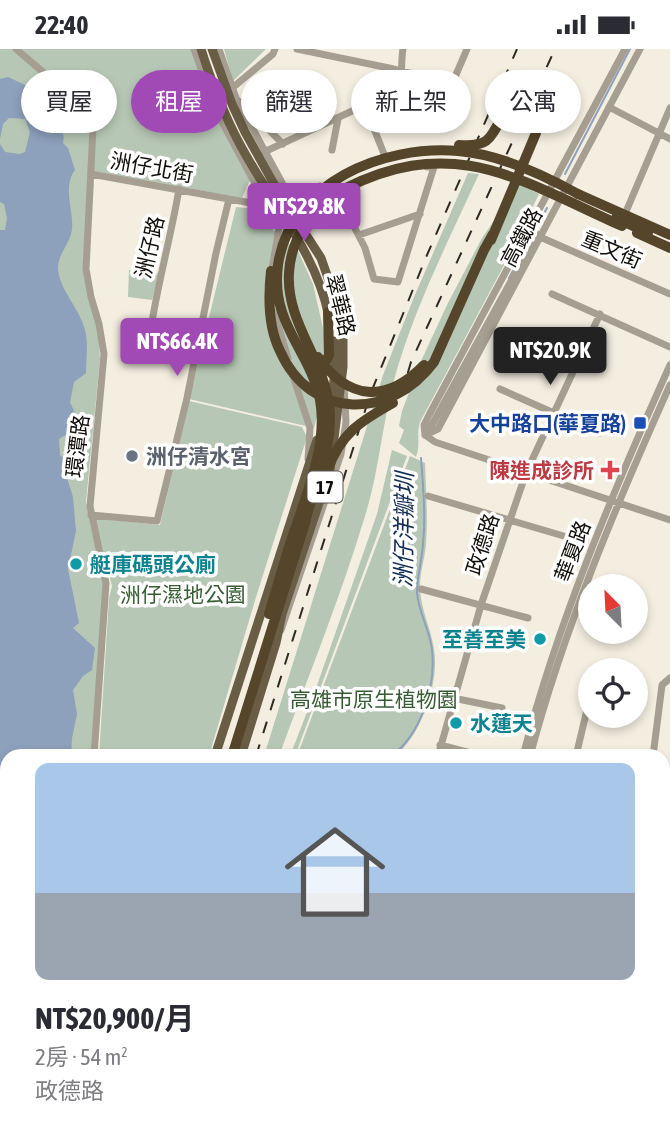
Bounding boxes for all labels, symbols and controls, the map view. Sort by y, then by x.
text: 22:40 [35,10,89,40]
chip: 買屋 [21,70,117,133]
chip: 租屋 [131,70,227,133]
chip: 篩選 [241,70,337,133]
chip: 新上架 [351,70,471,133]
chip: 公寓 [485,70,581,133]
street label: 洲仔北街 [109,148,195,186]
pin: NT$29.8K [232,183,376,243]
text: NT$29.8K [263,193,345,219]
street label: 高鐵路 [496,204,546,270]
street label: 洲仔路 [130,214,168,280]
street label: 重文街 [578,226,646,272]
street label: 翠華路 [322,272,360,338]
pin: NT$66.4K [105,319,249,378]
pin: NT$20.9K [478,327,622,387]
text: NT$66.4K [136,328,218,354]
text: NT$20.9K [509,337,591,363]
place label: 大中路口(華夏路) [469,411,626,435]
street label: 環潭路 [61,413,93,479]
marker: 大中路口(華夏路) [632,415,648,431]
place label: 洲仔清水宮 [146,444,251,468]
marker: 洲仔清水宮 [124,448,140,464]
place label: 陳進成診所 [489,458,594,482]
marker: 陳進成診所 [600,460,620,480]
water label: 洲仔洋瓣圳 [390,469,418,588]
road number: 17 [308,471,342,502]
street label: 政德路 [461,510,503,578]
street label: 華夏路 [550,517,594,585]
place label: 艇庫碼頭公廁 [90,552,216,576]
marker: 艇庫碼頭公廁 [68,556,84,572]
north arrow [578,574,648,644]
map controls [578,574,648,728]
park label: 洲仔濕地公園 [120,582,246,606]
place label: 至善至美 [442,627,526,651]
marker: 至善至美 [532,631,548,647]
button: locate [578,658,648,728]
park label: 高雄市原生植物園 [290,687,458,711]
place label: 水蓮天 [470,711,533,735]
marker: 水蓮天 [448,715,464,731]
icon: home [272,809,398,935]
text: NT$20,900/月 [35,1001,194,1035]
text: 2房 · 54 m² [35,1044,128,1070]
text: 政德路 [35,1078,104,1104]

